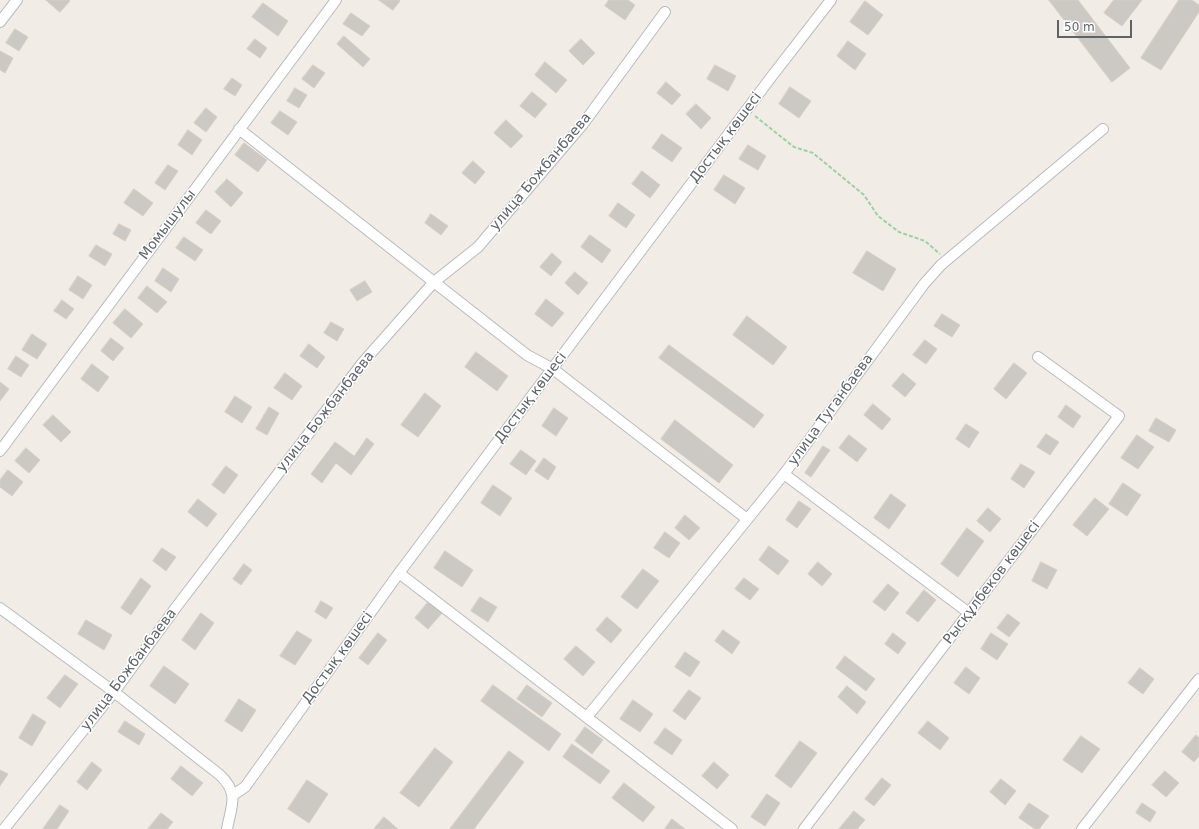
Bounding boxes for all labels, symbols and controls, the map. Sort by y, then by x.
scale bar [1059,12,1134,38]
text: 50 m [1064,20,1095,34]
street label: Достық көшесі [686,89,766,187]
street label: улица Божбанбаева [487,110,595,234]
street label: Момышулы [136,187,200,263]
street label: улица Божбанбаева [274,348,378,476]
street label: Достық көшесі [491,349,571,447]
street label: улица Туганбаева [785,351,877,469]
street label: Рысқұлбеков көшесі [940,518,1044,648]
street label: улица Божбанбаева [78,606,180,734]
street label: Достық көшесі [299,609,377,707]

